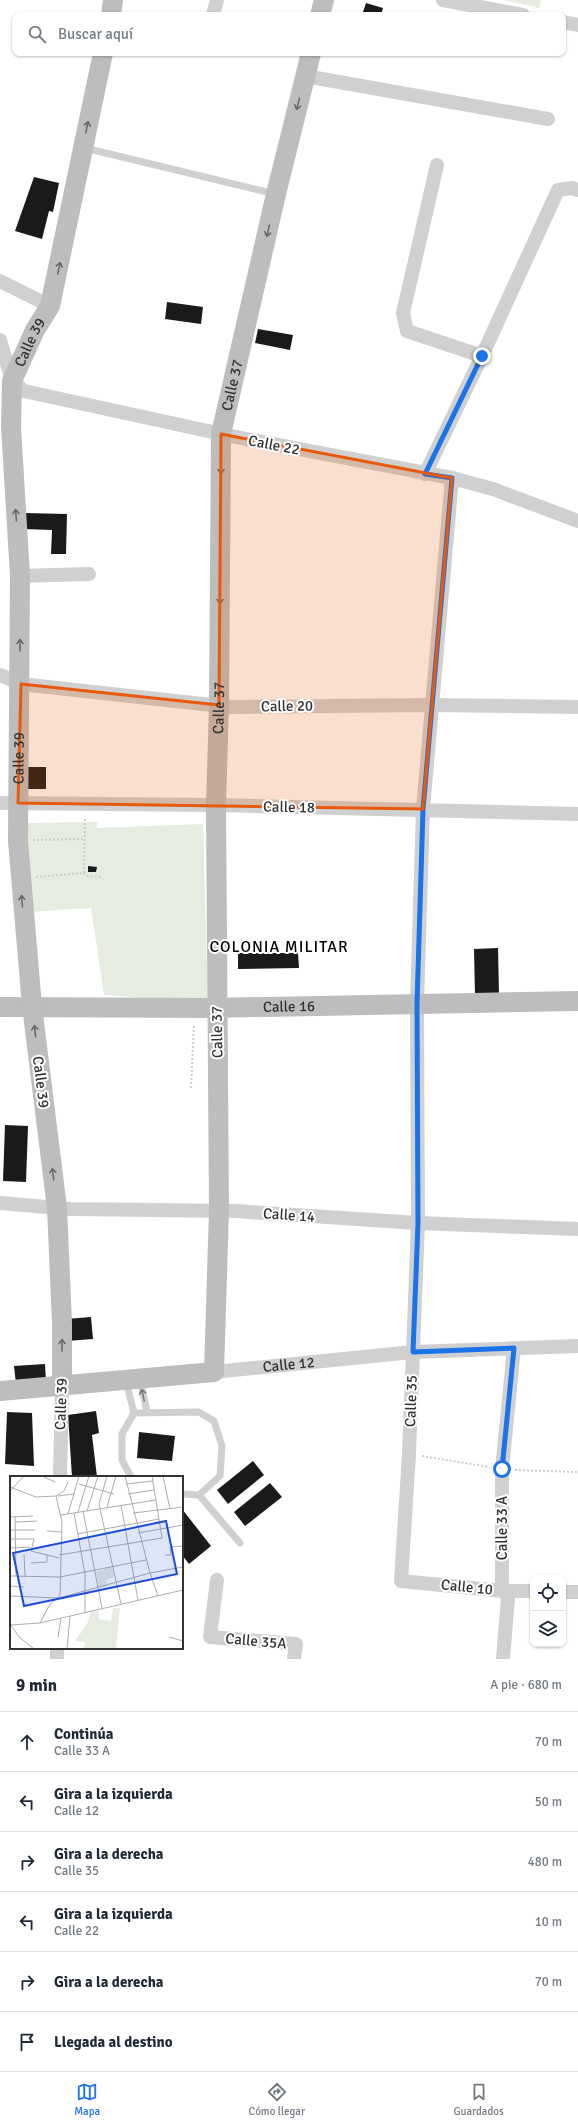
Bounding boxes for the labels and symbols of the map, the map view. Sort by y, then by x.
one-way arrow [294,98,302,111]
one-way arrow [83,121,91,134]
one-way arrow [263,224,271,237]
one-way arrow [55,262,63,275]
street label: Calle 39 [11,315,49,370]
route end [473,347,491,365]
street label: Calle 37 [218,358,247,413]
street label: Calle 22 [247,431,301,459]
one-way arrow [217,461,225,474]
one-way arrow [13,509,20,522]
one-way arrow [216,591,224,604]
one-way arrow [16,639,24,652]
street label: Calle 37 [209,682,228,734]
street label: Calle 20 [261,697,313,715]
street label: Calle 39 [9,732,28,784]
street label: Calle 18 [263,798,315,816]
one-way arrow [19,895,26,908]
district label: COLONIA MILITAR [209,937,349,957]
street label: Calle 16 [263,997,315,1016]
street label: Calle 37 [208,1006,226,1058]
one-way arrow [31,1025,39,1038]
street label: Calle 39 [29,1055,53,1109]
one-way arrow [49,1168,56,1181]
street label: Calle 14 [262,1204,316,1226]
one-way arrow [58,1339,66,1352]
street label: Calle 12 [262,1353,315,1376]
street label: Calle 35 [401,1375,421,1427]
street label: Calle 39 [51,1378,71,1430]
one-way arrow [139,1389,147,1402]
route start [493,1460,511,1478]
inset map [10,1476,183,1649]
street label: Calle 33 A [493,1496,511,1560]
street label: Calle 10 [440,1575,494,1599]
street label: Calle 35A [225,1629,287,1653]

